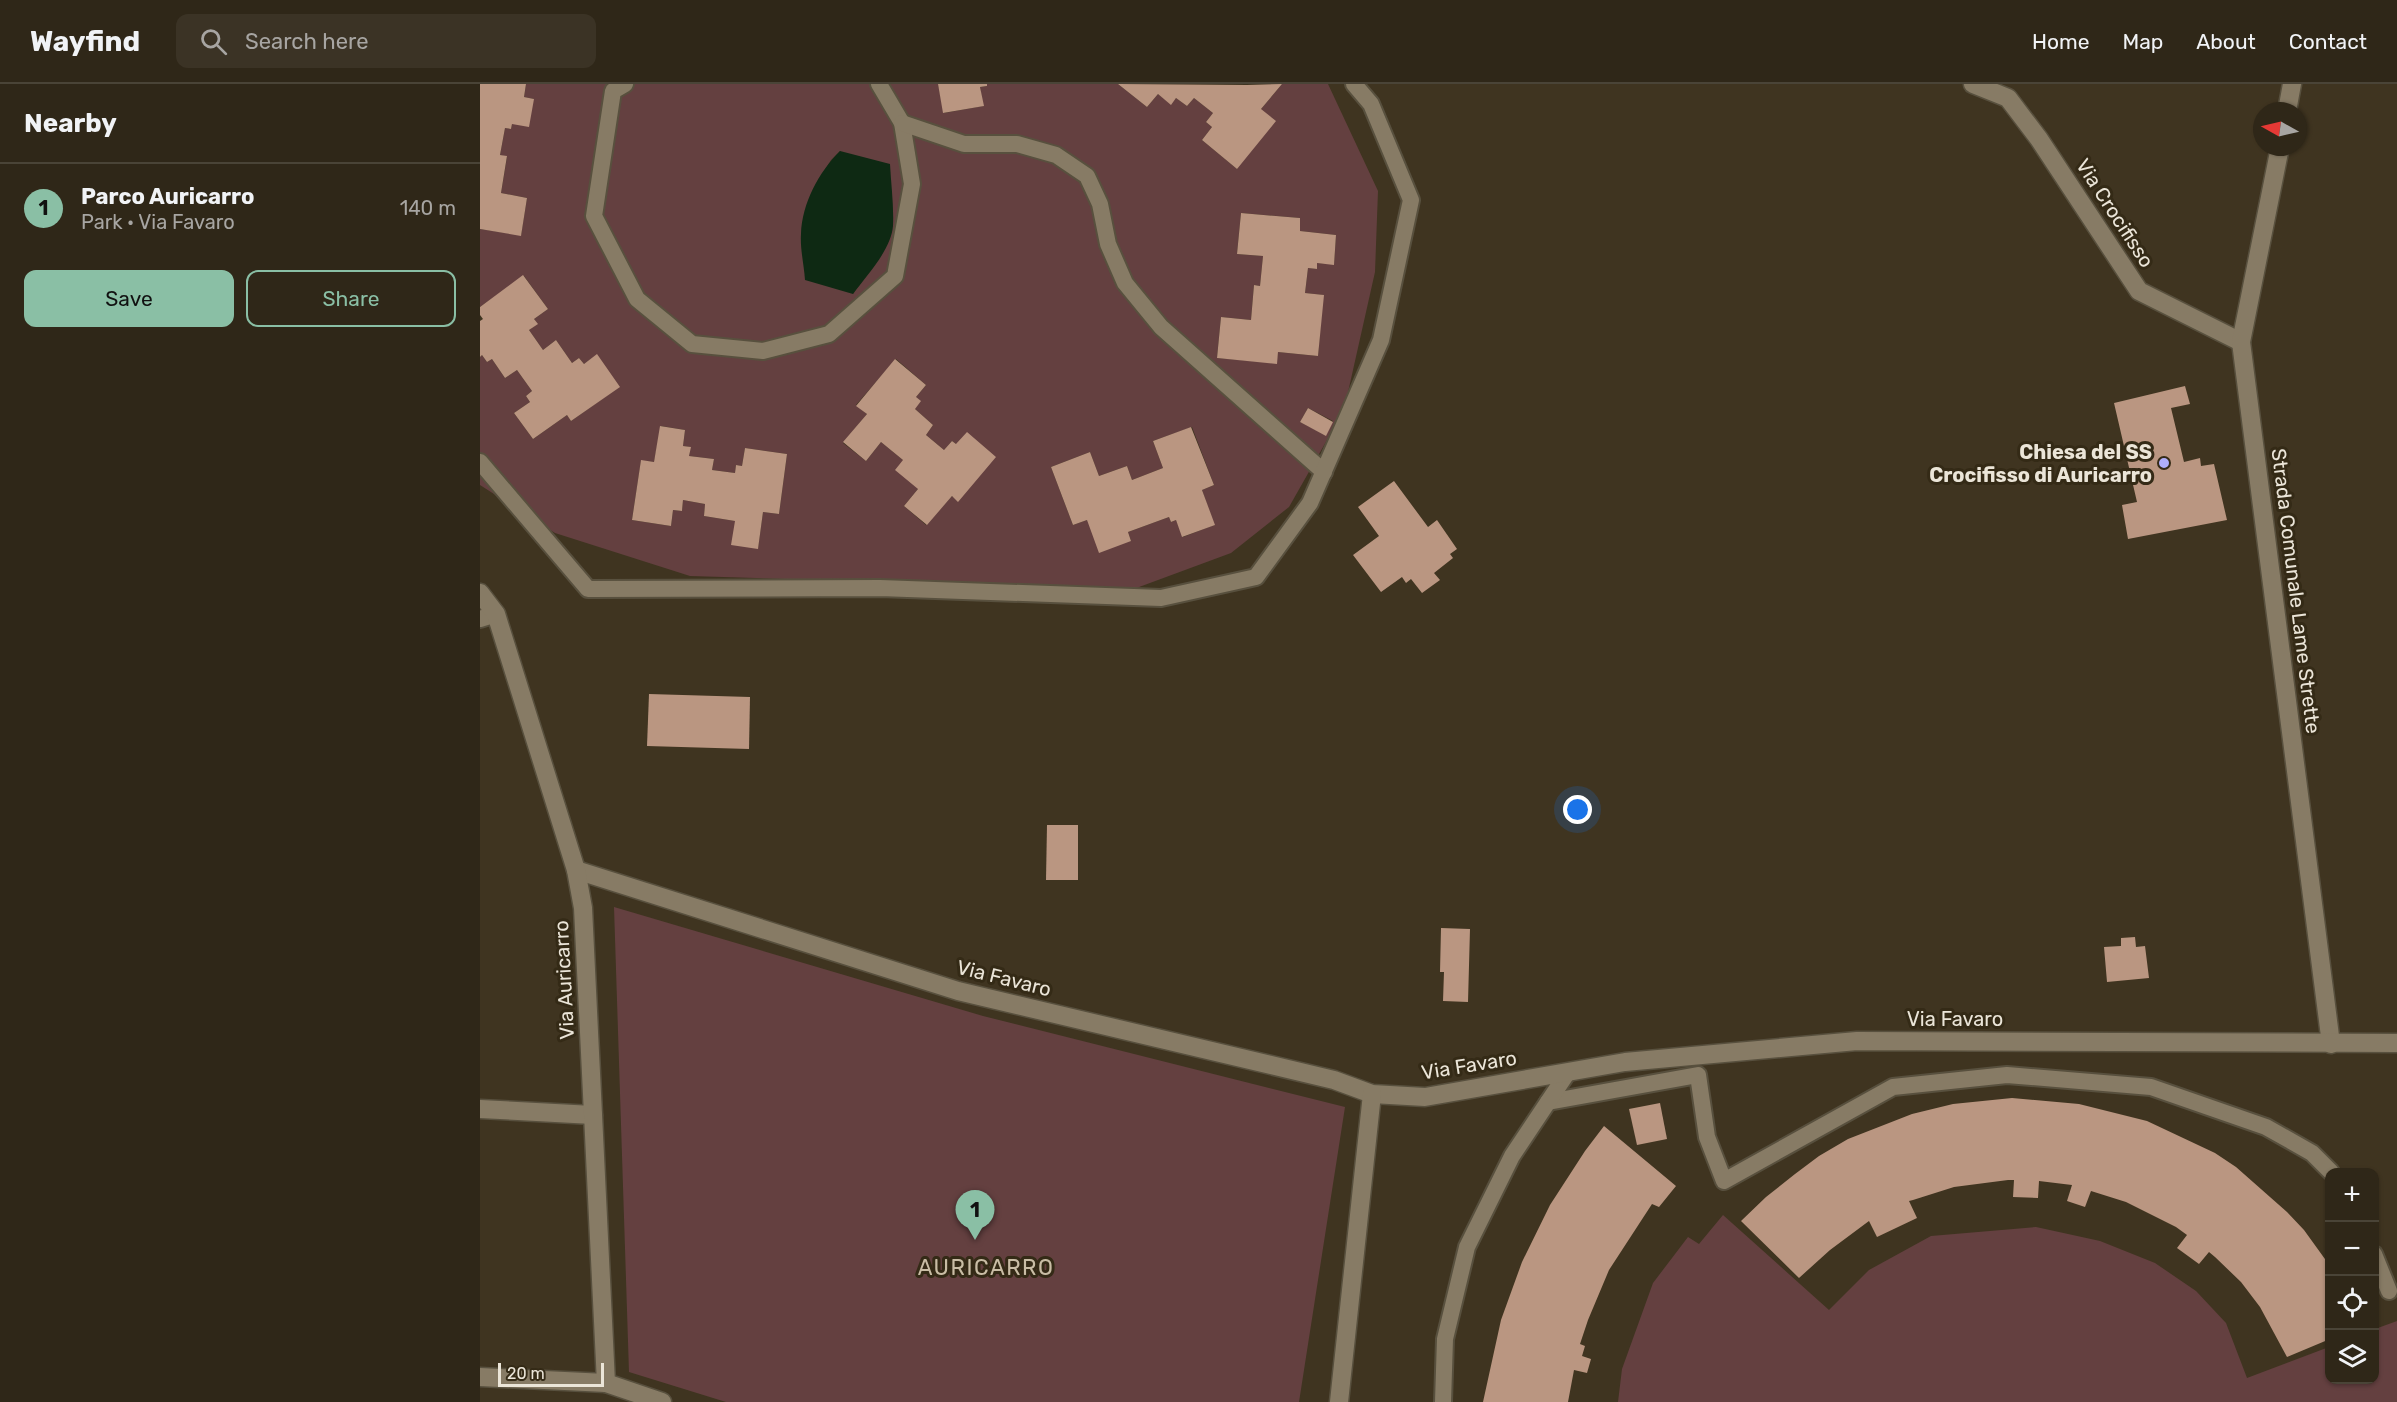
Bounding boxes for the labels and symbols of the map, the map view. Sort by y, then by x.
north arrow [2253,102,2307,156]
street label: Via Crocifisso [2071,154,2159,272]
place label: Chiesa del SS Crocifisso di Auricarro [1929,440,2152,487]
street label: Strada Comunale Lame Strette [2267,447,2325,735]
marker: Chiesa del SS Crocifisso di Auricarro [2157,456,2171,470]
your location [1563,795,1592,824]
street label: Via Auricarro [549,920,579,1040]
street label: Via Favaro [954,955,1054,1001]
street label: Via Favaro [1907,1007,2003,1031]
street label: Via Favaro [1420,1046,1518,1084]
pin: 1 [956,1190,994,1240]
district label: AURICARRO [918,1254,1054,1281]
scale bar [498,1360,604,1388]

